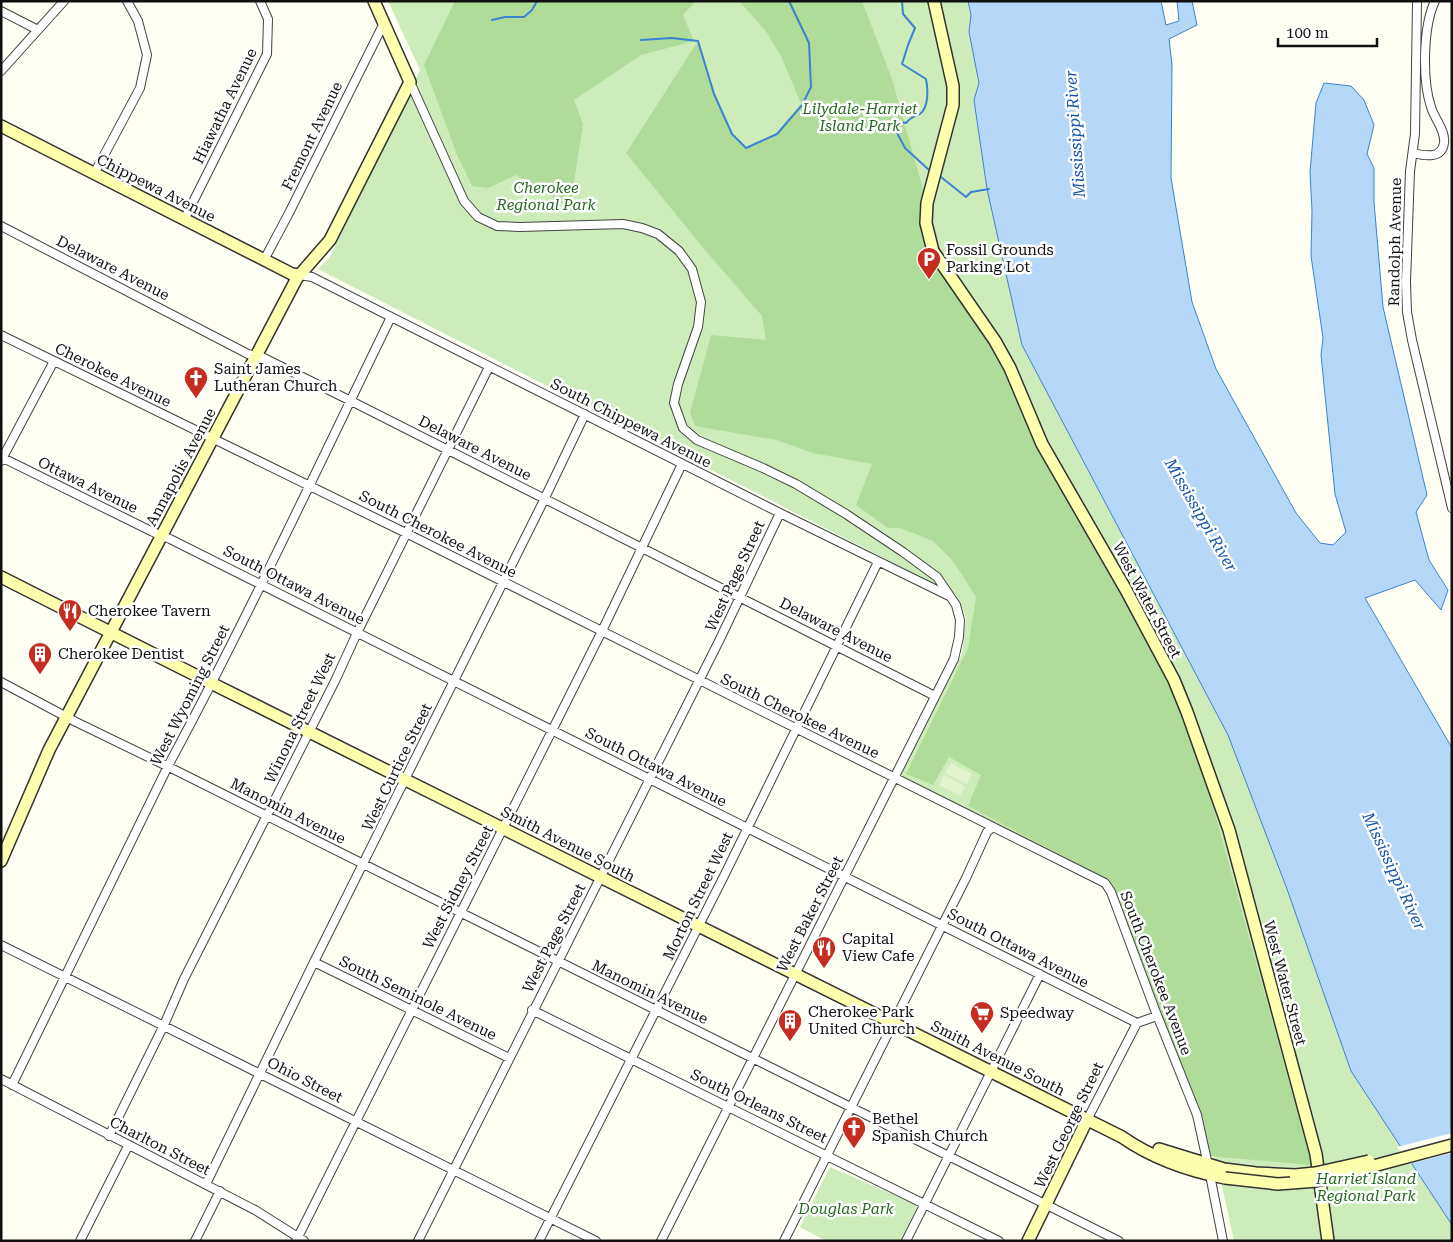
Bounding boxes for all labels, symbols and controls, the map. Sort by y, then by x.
scale bar [1278,15,1377,47]
text: 100 m [1286,24,1329,42]
street label: Hiawatha Avenue [189,45,261,167]
water label: Mississippi River [1061,69,1089,199]
street label: Fremont Avenue [278,79,346,193]
park label: Lilydale-Harriet Island Park [801,100,918,135]
street label: Chippewa Avenue [94,150,218,226]
street label: Randolph Avenue [1385,178,1405,306]
park label: Cherokee Regional Park [495,179,596,214]
street label: Delaware Avenue [54,232,172,304]
place label: Fossil Grounds Parking Lot [946,241,1054,276]
parking icon: Fossil Grounds Parking Lot [916,246,942,280]
street label: Cherokee Avenue [52,339,174,411]
place label: Saint James Lutheran Church [214,360,338,395]
church icon: Saint James Lutheran Church [183,365,209,399]
street label: South Chippewa Avenue [548,375,714,471]
street label: Annapolis Avenue [142,405,220,529]
street label: Delaware Avenue [416,412,534,484]
street label: Ottawa Avenue [35,453,141,517]
water label: Mississippi River [1160,454,1241,575]
street label: South Cherokee Avenue [356,486,520,582]
street label: West Page Street [702,517,769,634]
street label: West Water Street [1109,539,1185,661]
street label: South Ottawa Avenue [220,542,368,628]
street label: Delaware Avenue [777,594,895,666]
restaurant icon: Cherokee Tavern [57,598,83,632]
place label: Cherokee Tavern [88,602,211,620]
street label: West Wyoming Street [147,621,233,768]
building icon: Cherokee Dentist [27,641,53,675]
place label: Cherokee Dentist [58,645,184,663]
street label: Winona Street West [261,650,340,786]
street label: South Cherokee Avenue [718,670,882,762]
street label: West Curtice Street [358,700,436,834]
street label: South Ottawa Avenue [582,724,730,810]
street label: Manomin Avenue [227,774,349,848]
street label: Smith Avenue South [498,802,638,886]
water label: Mississippi River [1358,808,1430,933]
street label: West Sidney Street [419,822,497,952]
street label: Morton Street West [659,829,737,963]
street label: West Baker Street [773,853,847,975]
street label: West Page Street [519,880,589,996]
street label: South Cherokee Avenue [1116,888,1196,1058]
street label: South Ottawa Avenue [944,905,1092,991]
street label: West Water Street [1260,919,1310,1048]
place label: Capital View Cafe [842,930,914,965]
restaurant icon: Capital View Cafe [811,935,837,969]
street label: South Seminole Avenue [336,952,500,1044]
street label: Manomin Avenue [589,956,711,1028]
supermarket icon: Speedway [969,1000,995,1034]
place label: Cherokee Park United Church [808,1003,915,1038]
place label: Speedway [1000,1004,1074,1022]
building icon: Cherokee Park United Church [777,1008,803,1042]
street label: Smith Avenue South [928,1016,1068,1100]
street label: Ohio Street [264,1053,346,1107]
street label: West George Street [1031,1059,1108,1191]
street label: South Orleans Street [688,1065,831,1147]
place label: Bethel Spanish Church [872,1110,988,1145]
street label: Charlton Street [107,1113,214,1179]
church icon: Bethel Spanish Church [841,1115,867,1149]
park label: Harriet Island Regional Park [1315,1170,1416,1205]
park label: Douglas Park [797,1200,895,1218]

